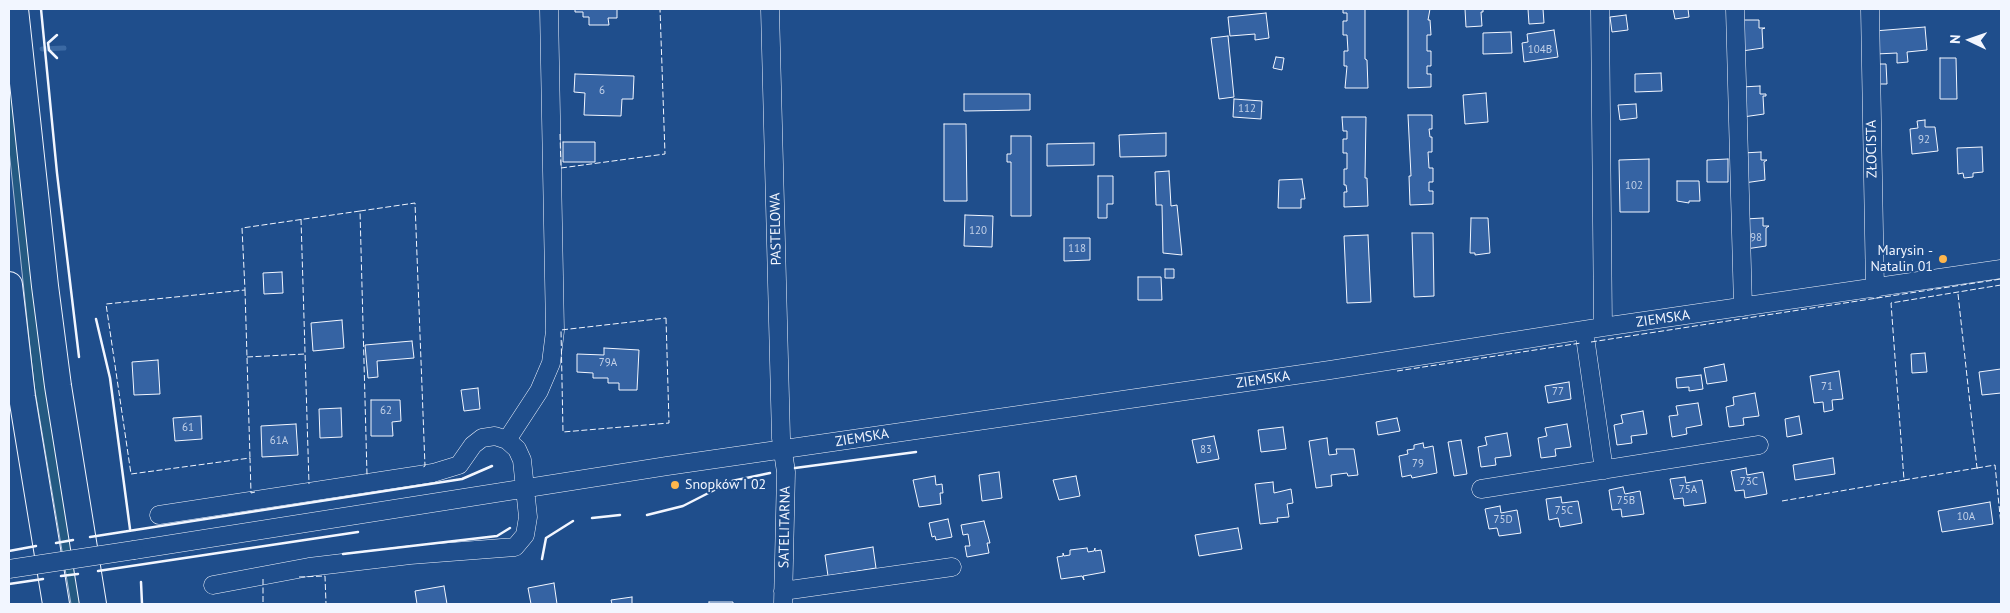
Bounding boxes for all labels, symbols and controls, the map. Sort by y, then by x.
north arrow [1945,15,1995,65]
text: N [1946,34,1964,44]
house number: 104B [1528,43,1552,57]
house number: 6 [599,84,605,98]
house number: 112 [1238,102,1256,116]
street label: ZŁOCISTA [1863,120,1881,178]
house number: 92 [1918,133,1930,147]
house number: 102 [1625,179,1643,193]
street label: PASTELOWA [767,192,785,266]
house number: 120 [969,224,987,238]
house number: 98 [1750,231,1762,245]
house number: 118 [1068,242,1086,256]
place label: Marysin - Natalin 01 [1870,243,1933,276]
marker: Marysin - Natalin 01 [1937,253,1949,265]
street label: ZIEMSKA [1635,307,1691,331]
house number: 79A [599,356,617,370]
street label: ZIEMSKA [1235,368,1291,392]
house number: 71 [1821,380,1833,394]
house number: 77 [1552,385,1564,399]
house number: 62 [380,404,392,418]
house number: 61 [182,421,194,435]
street label: ZIEMSKA [834,425,890,451]
house number: 61A [270,434,288,448]
house number: 83 [1200,443,1212,457]
house number: 79 [1412,457,1424,471]
house number: 73C [1740,475,1758,489]
place label: Snopków I 02 [685,477,766,493]
marker: Snopków I 02 [669,479,681,491]
house number: 75A [1679,483,1697,497]
street label: SATELITARNA [776,486,794,568]
house number: 75B [1617,494,1635,508]
house number: 75C [1555,504,1573,518]
house number: 10A [1957,510,1975,524]
house number: 75D [1493,513,1513,527]

